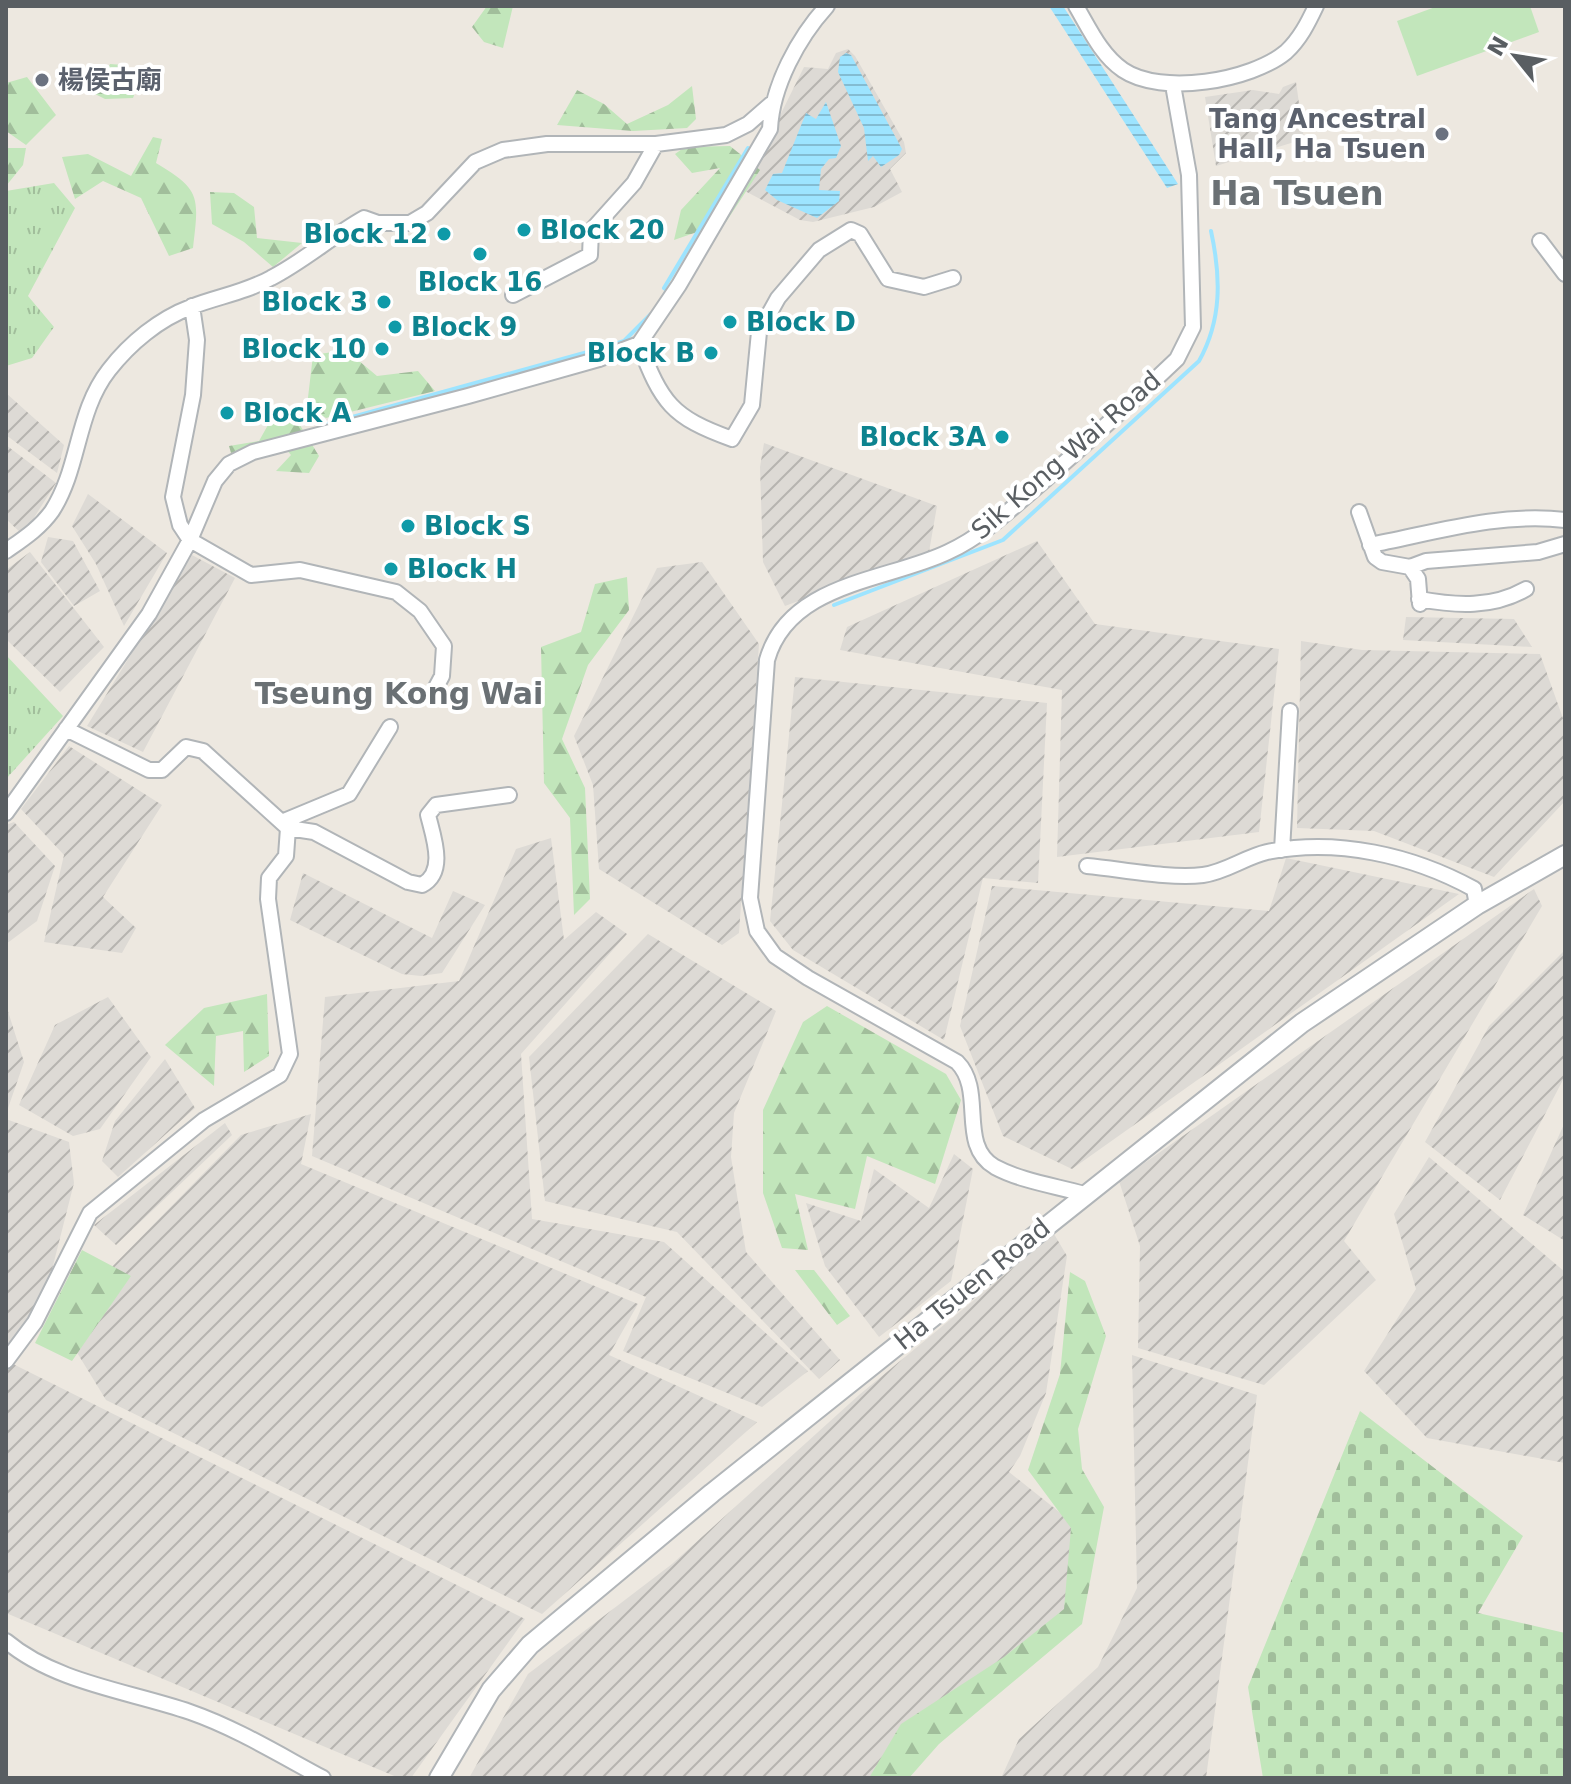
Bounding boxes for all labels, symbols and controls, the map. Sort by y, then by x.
north arrow [1475,16,1555,96]
text: N [1483,32,1514,60]
place label: 楊侯古廟 [58,65,162,95]
marker: 楊侯古廟 [33,71,51,89]
place label: Tang Ancestral Hall, Ha Tsuen [1209,104,1426,164]
marker: Tang Ancestral Hall, Ha Tsuen [1433,125,1451,143]
district label: Ha Tsuen [1210,173,1384,213]
place label: Block 20 [540,215,665,245]
place label: Block 12 [303,219,428,249]
marker: Block 20 [515,221,533,239]
marker: Block 12 [435,225,453,243]
marker: Block 16 [471,245,489,263]
place label: Block 16 [418,267,542,297]
place label: Block 3 [262,287,368,317]
marker: Block 3 [375,293,393,311]
place label: Block D [746,307,856,337]
place label: Block 9 [411,312,517,342]
marker: Block D [721,313,739,331]
marker: Block 9 [386,318,404,336]
place label: Block 10 [241,334,366,364]
place label: Block B [587,338,695,368]
marker: Block 10 [373,340,391,358]
marker: Block B [702,344,720,362]
street label: Sik Kong Wai Road [965,365,1167,545]
place label: Block A [243,398,351,428]
marker: Block A [218,404,236,422]
place label: Block 3A [859,422,986,452]
marker: Block 3A [993,428,1011,446]
place label: Block S [424,511,531,541]
marker: Block S [399,517,417,535]
place label: Block H [407,554,517,584]
marker: Block H [382,560,400,578]
district label: Tseung Kong Wai [255,676,543,711]
street label: Ha Tsuen Road [888,1212,1056,1356]

